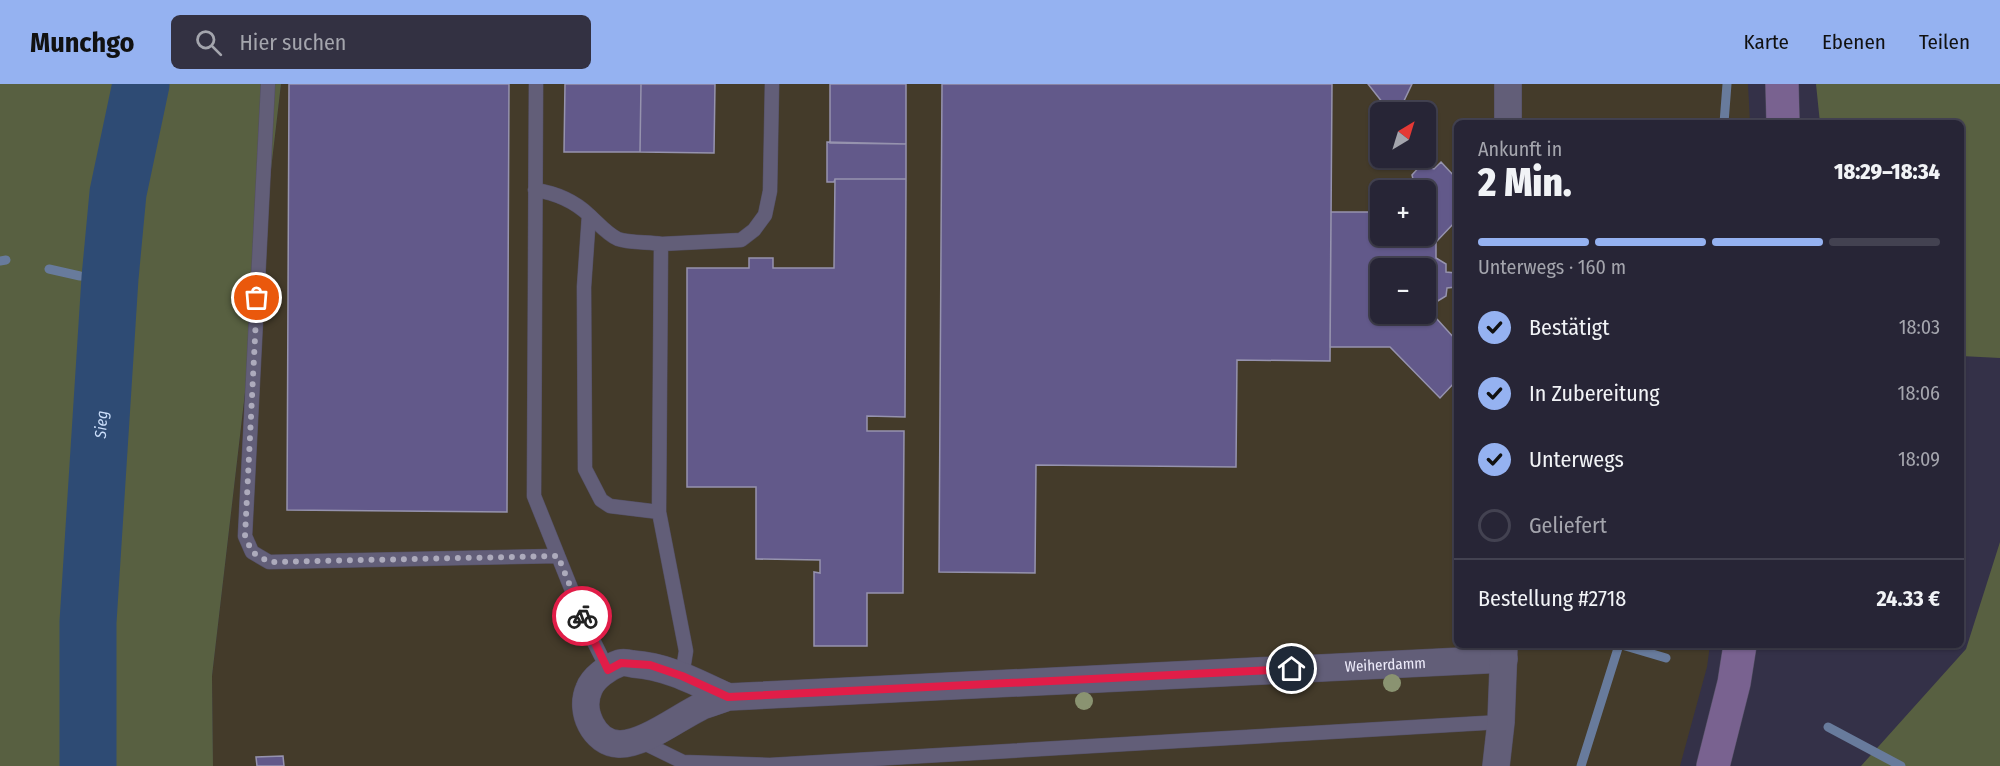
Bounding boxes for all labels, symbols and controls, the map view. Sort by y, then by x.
search box [171,15,591,69]
text: Munchgo [30,26,135,59]
icon: search [192,26,225,59]
text: Hier suchen [240,29,346,56]
text: Karte [1743,29,1789,55]
text: Ebenen [1822,29,1886,55]
text: Teilen [1919,29,1970,55]
north arrow [1370,102,1436,168]
map controls [1370,102,1436,324]
text: Ankunft in [1478,137,1562,161]
text: 18:29–18:34 [1834,158,1940,185]
text: 2 Min. [1478,160,1572,206]
button: + [1370,180,1436,246]
text: Unterwegs · 160 m [1478,255,1626,279]
button: − [1370,258,1436,324]
pin [231,272,282,323]
icon: bag [240,281,273,314]
icon: check [1478,311,1511,344]
text: Bestätigt [1529,314,1609,341]
text: 18:03 [1899,315,1940,339]
icon: check [1478,377,1511,410]
text: In Zubereitung [1529,380,1660,407]
text: 18:06 [1898,381,1940,405]
water label: Sieg [91,410,112,440]
icon: check [1478,443,1511,476]
text: Unterwegs [1529,446,1624,473]
text: 18:09 [1898,447,1940,471]
text: Geliefert [1529,512,1607,539]
text: Bestellung #2718 [1478,585,1626,612]
text: 24.33 € [1876,585,1940,612]
courier [552,586,612,646]
icon: bike [566,600,599,633]
pin [1266,643,1317,694]
icon: home [1275,652,1308,685]
street label: Weiherdamm [1344,654,1426,676]

